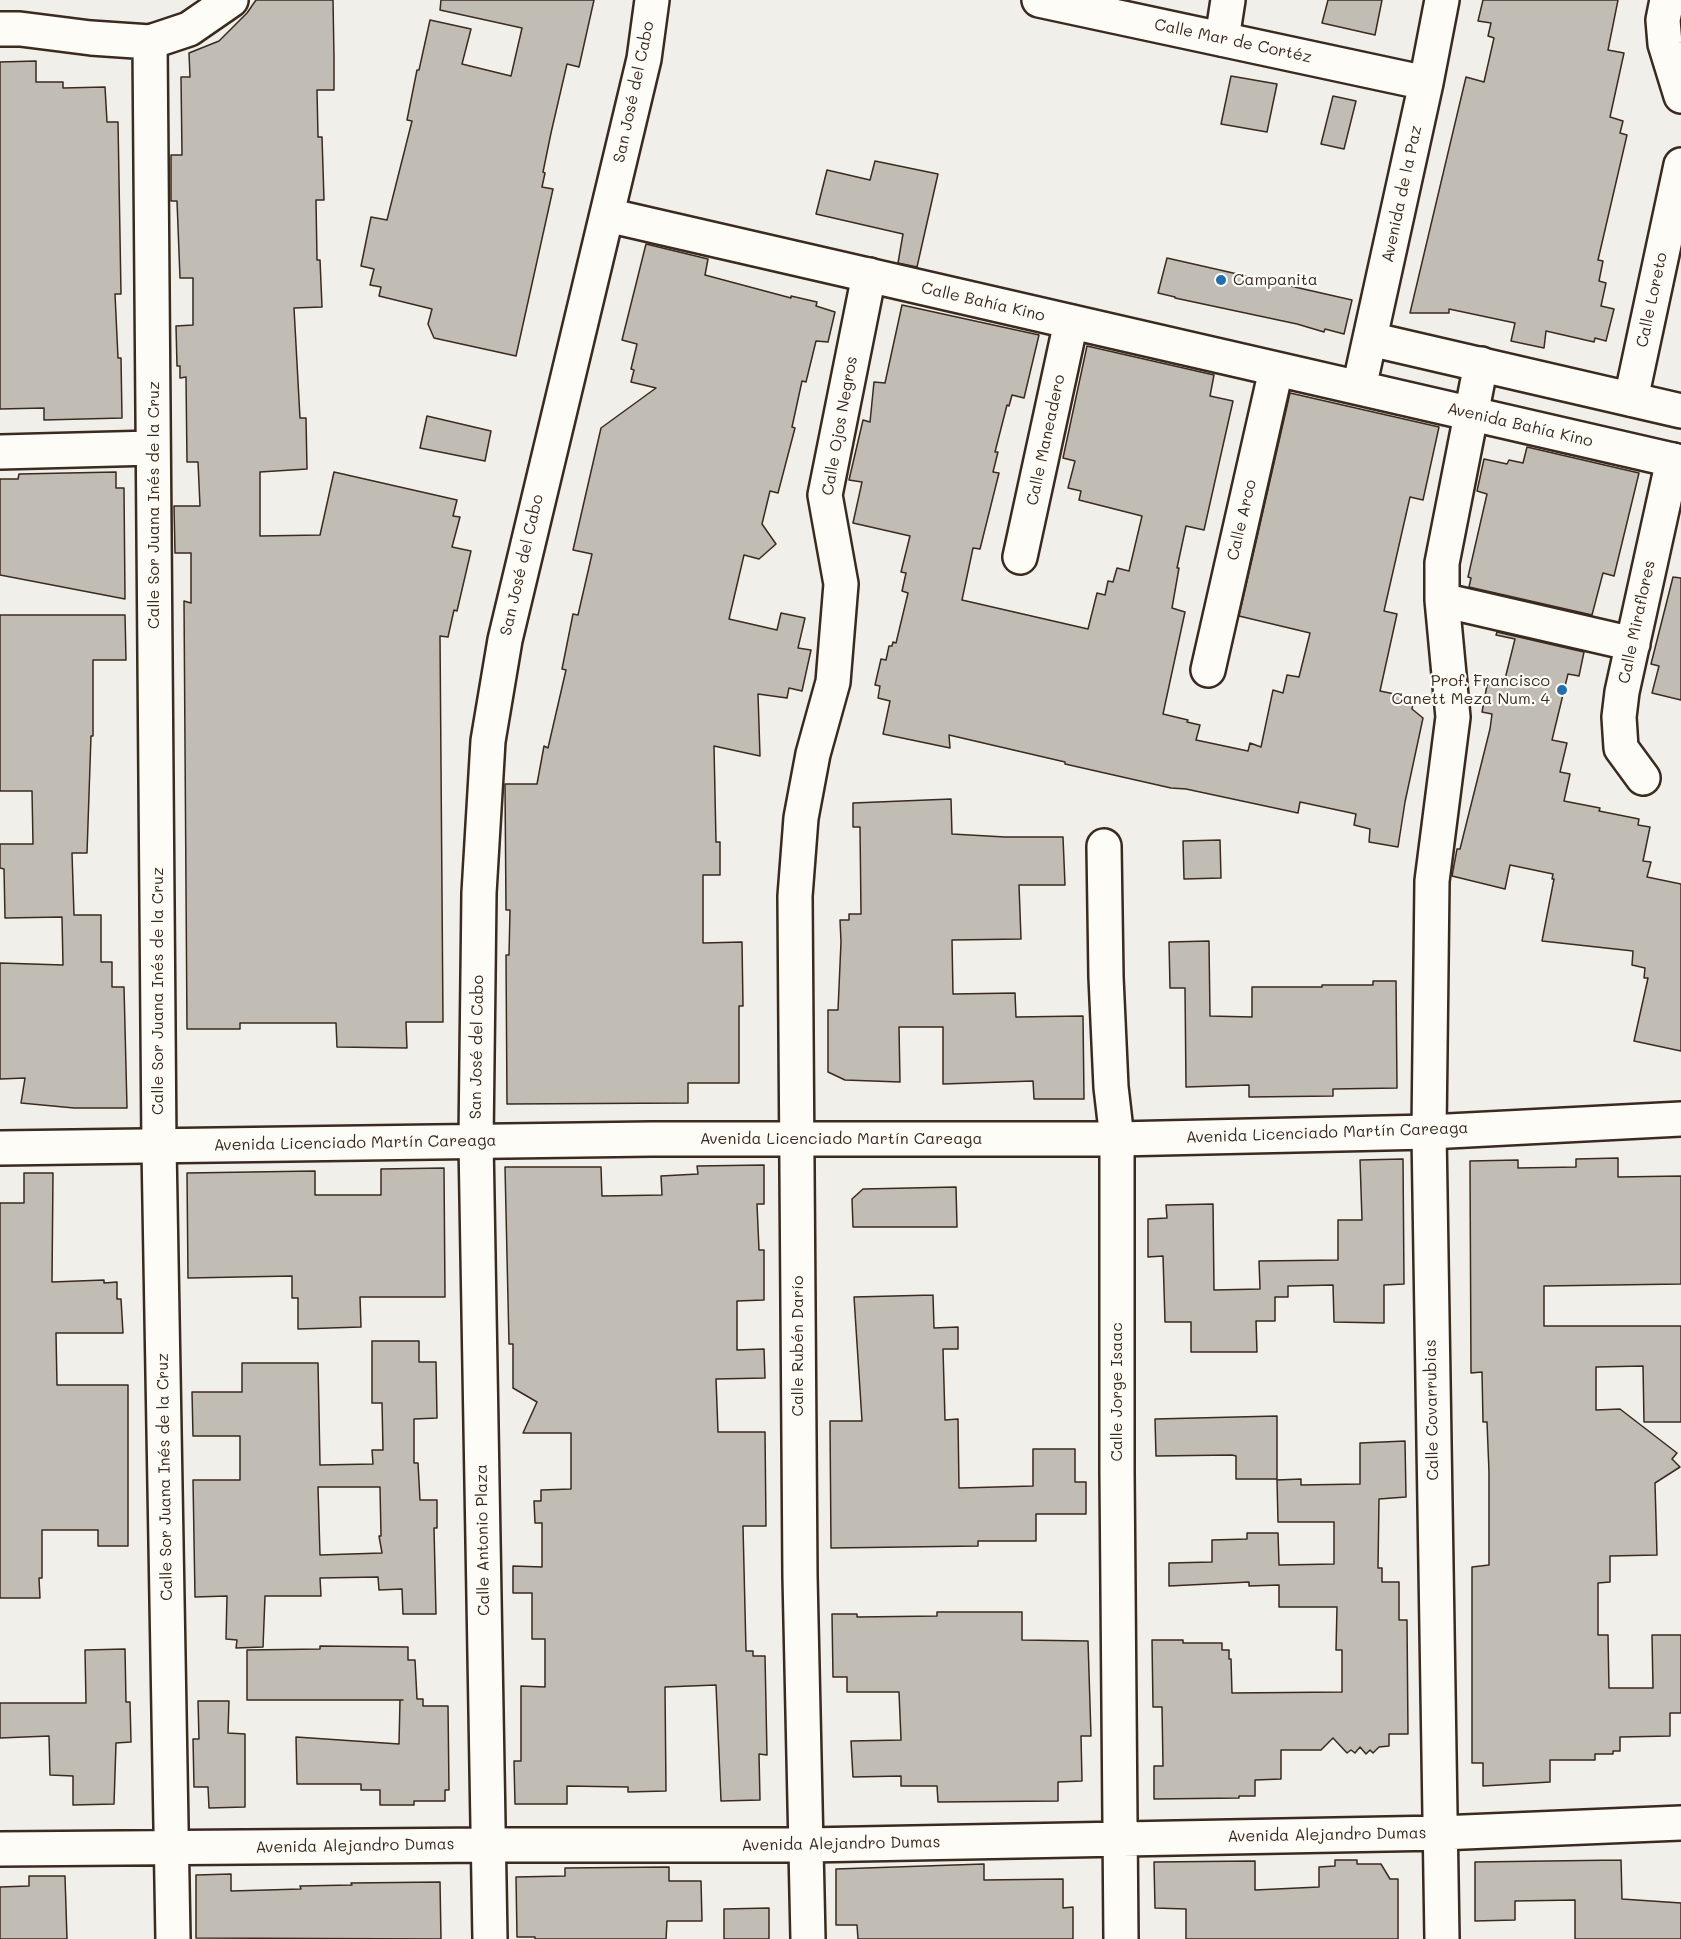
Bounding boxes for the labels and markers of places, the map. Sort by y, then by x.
place label: Campanita [1233,270,1318,290]
marker: Campanita [1214,273,1228,287]
place label: Prof. Francisco Canett Meza Num. 4 [1391,671,1550,709]
marker: Prof. Francisco Canett Meza Num. 4 [1555,683,1569,697]

